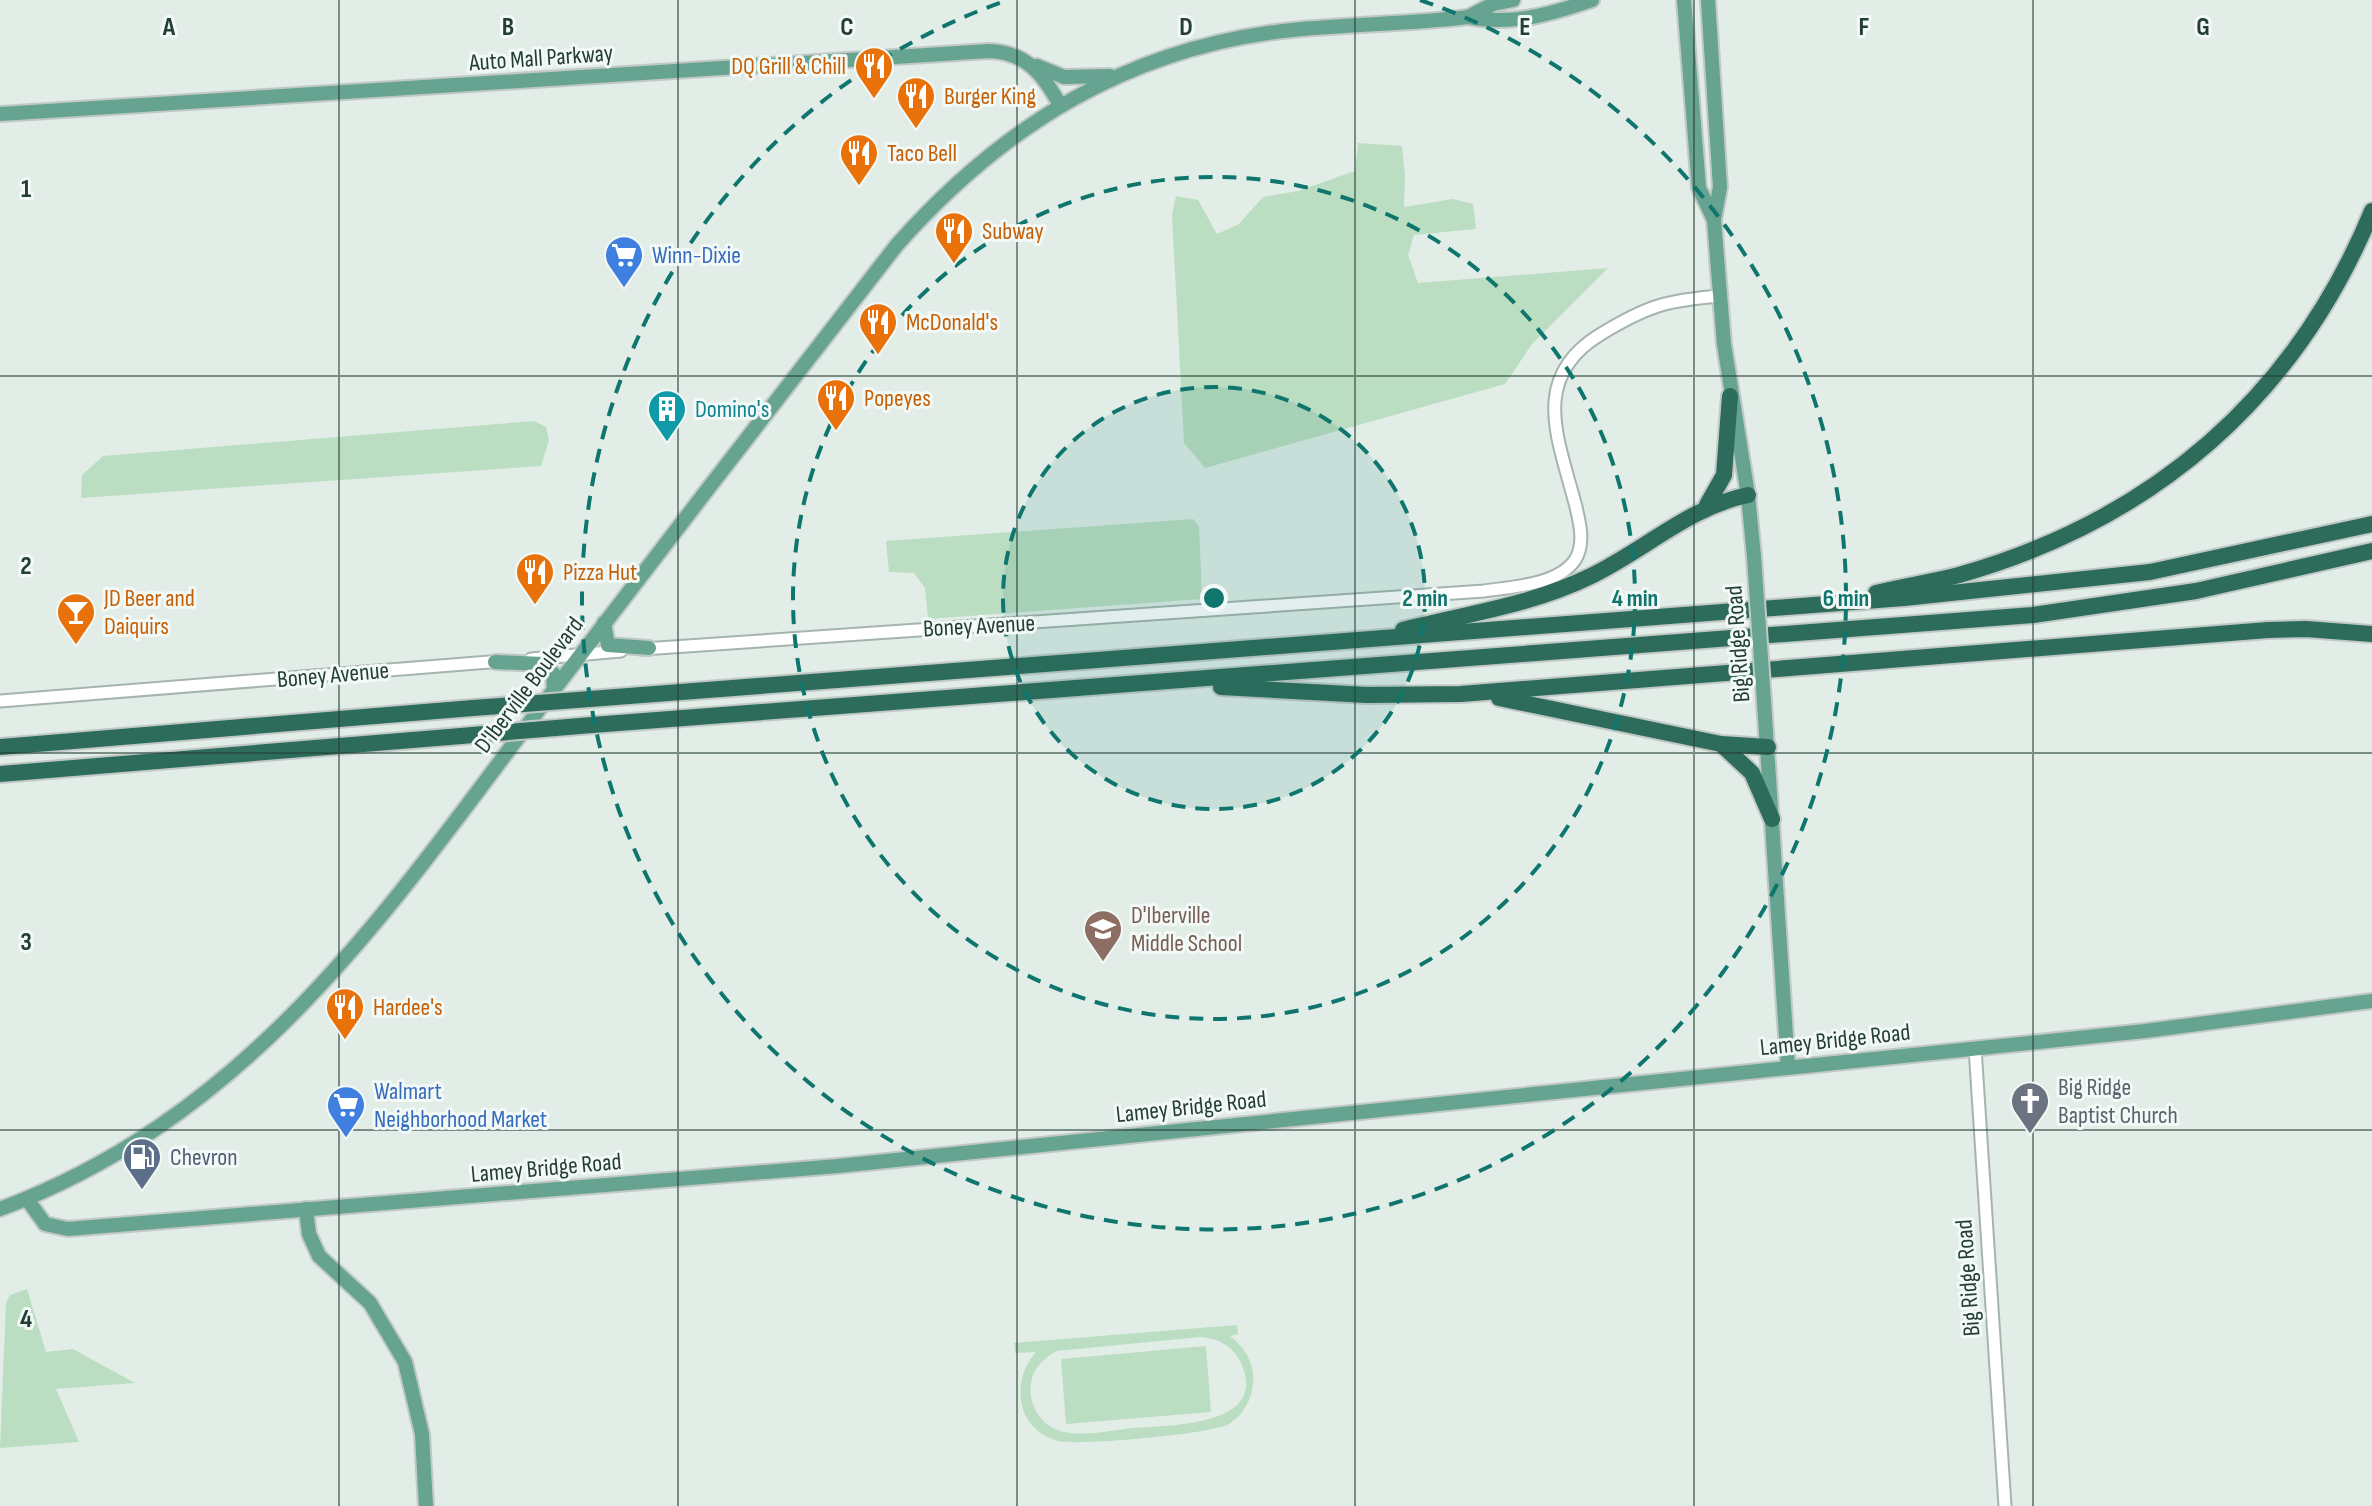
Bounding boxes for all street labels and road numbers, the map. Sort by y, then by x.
street label: Auto Mall Parkway [467,39,614,78]
street label: Big Ridge Road [1719,585,1757,703]
street label: Boney Avenue [922,609,1036,643]
street label: D'Iberville Boulevard [469,611,589,759]
street label: Boney Avenue [276,656,390,694]
street label: Lamey Bridge Road [1758,1018,1912,1062]
street label: Lamey Bridge Road [1114,1085,1268,1129]
street label: Lamey Bridge Road [469,1147,623,1189]
street label: Big Ridge Road [1949,1219,1987,1337]

